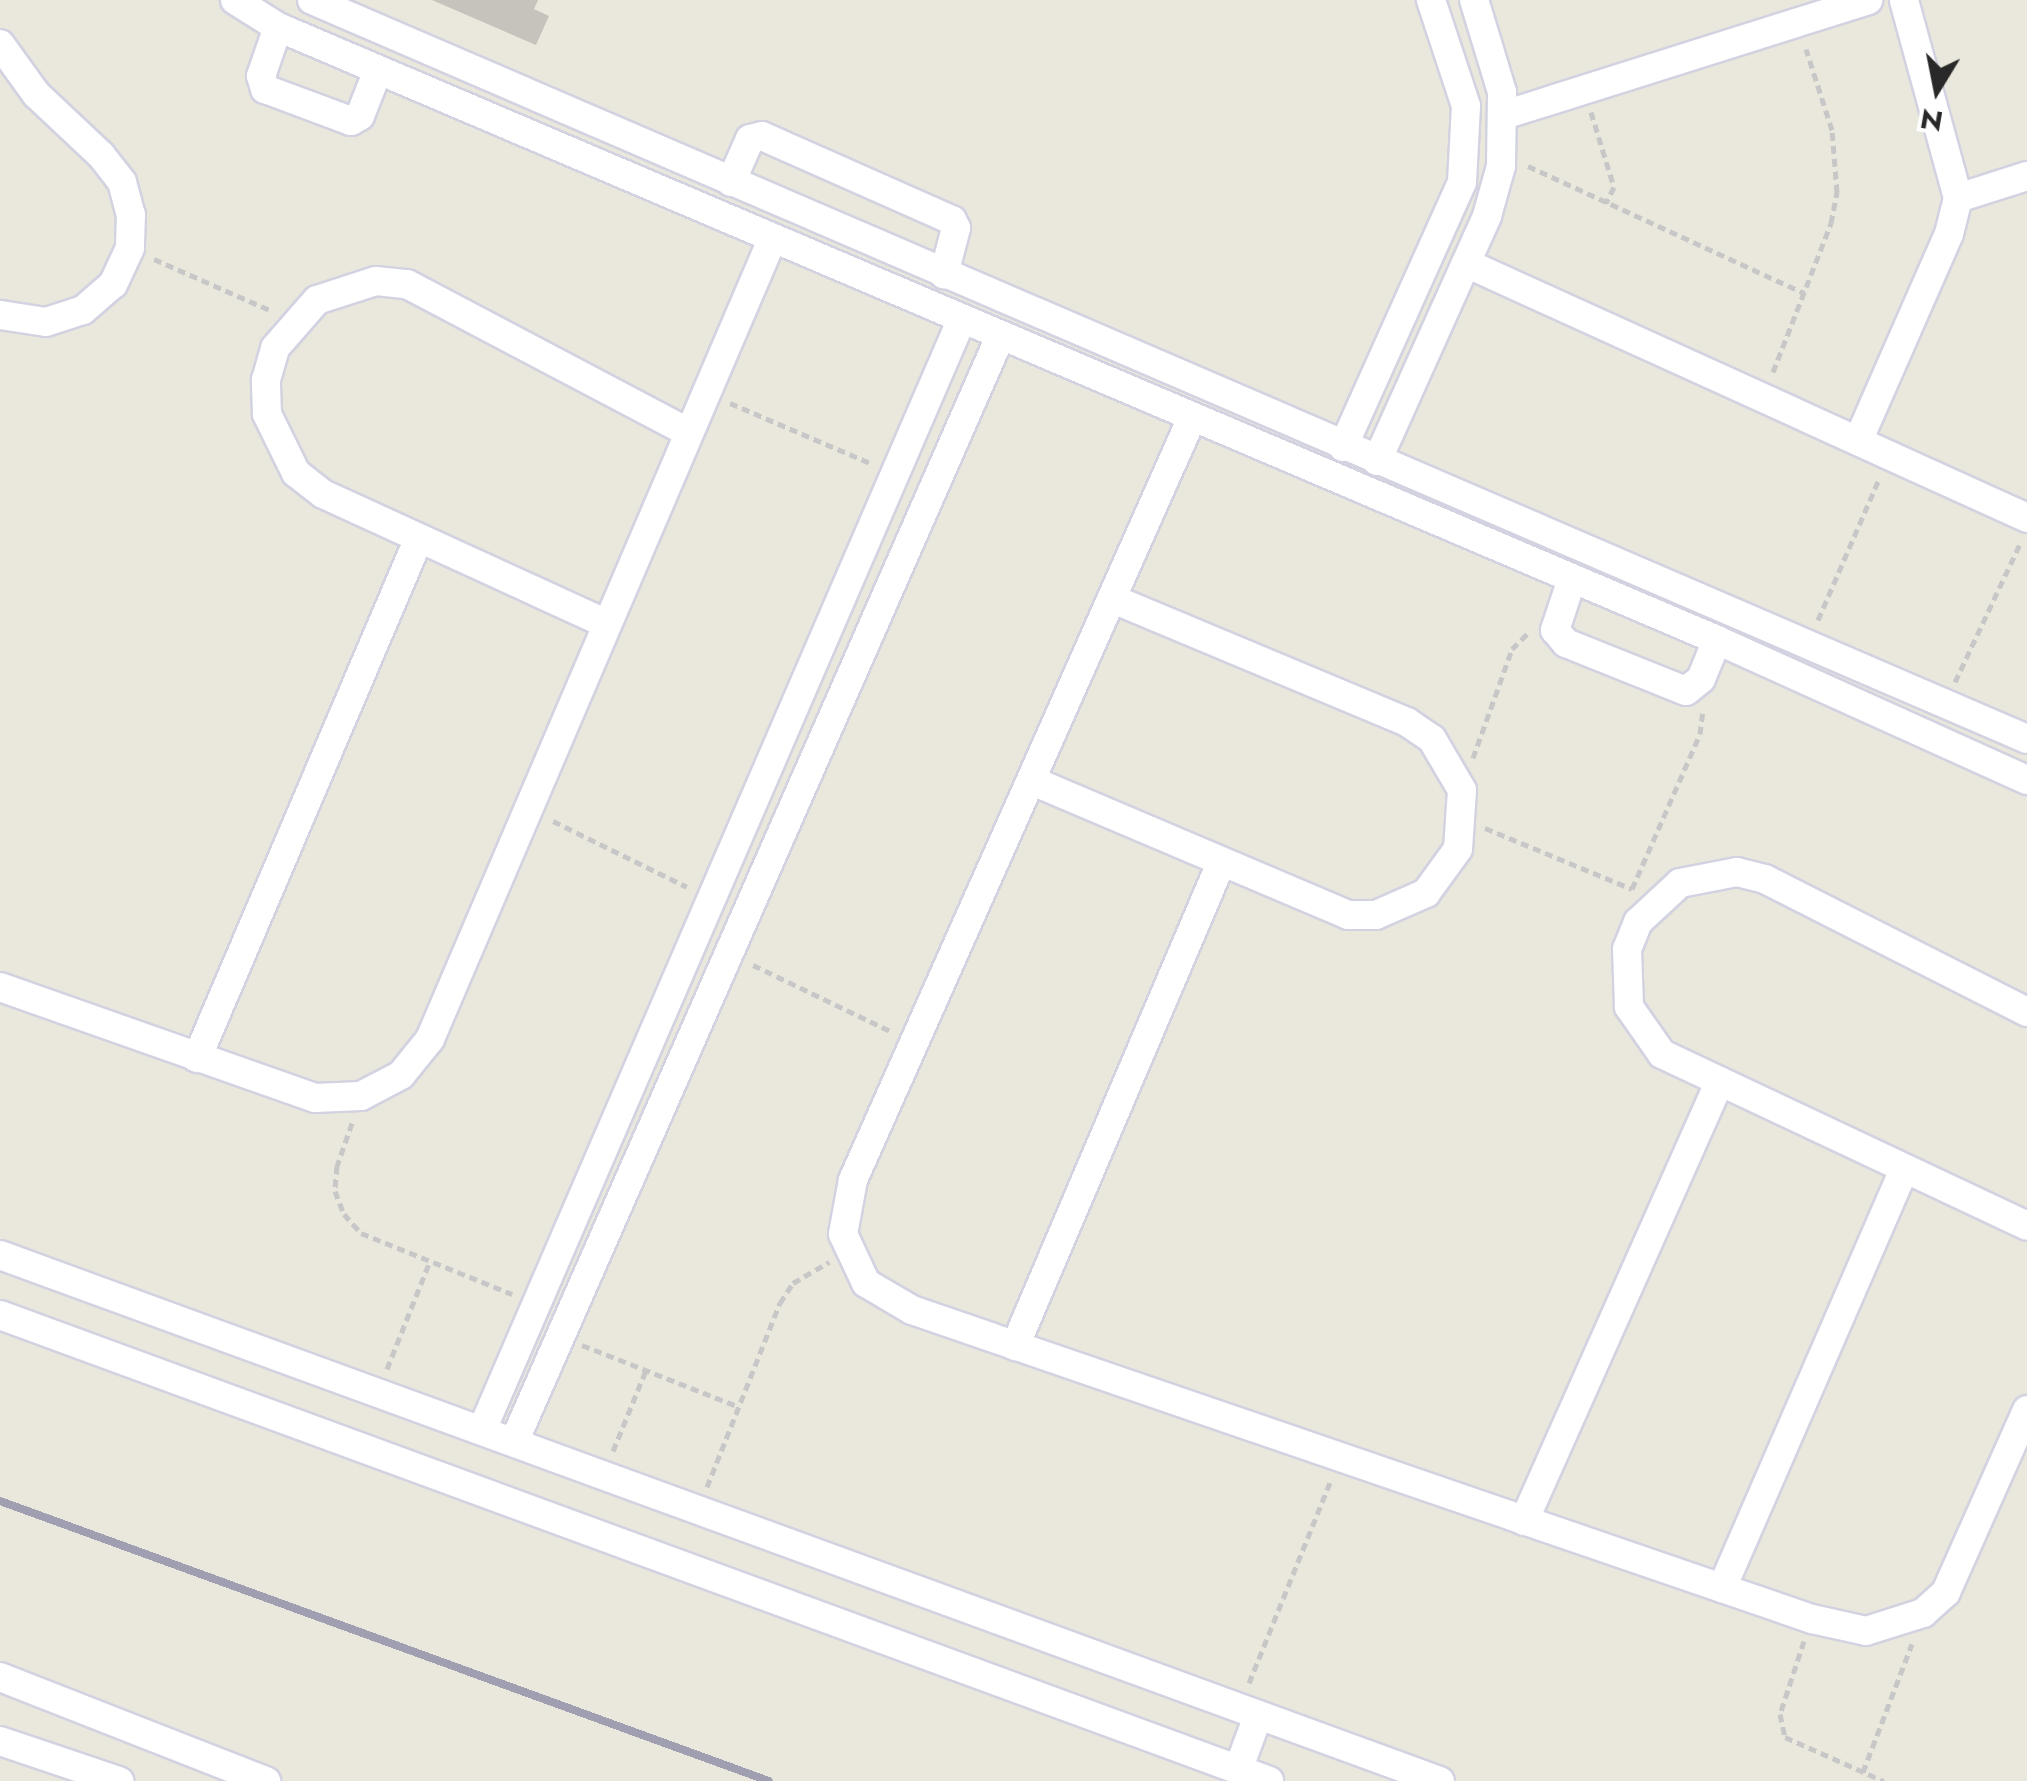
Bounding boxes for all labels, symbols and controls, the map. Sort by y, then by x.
north arrow [1887,40,1987,140]
text: N [1917,98,1946,142]

